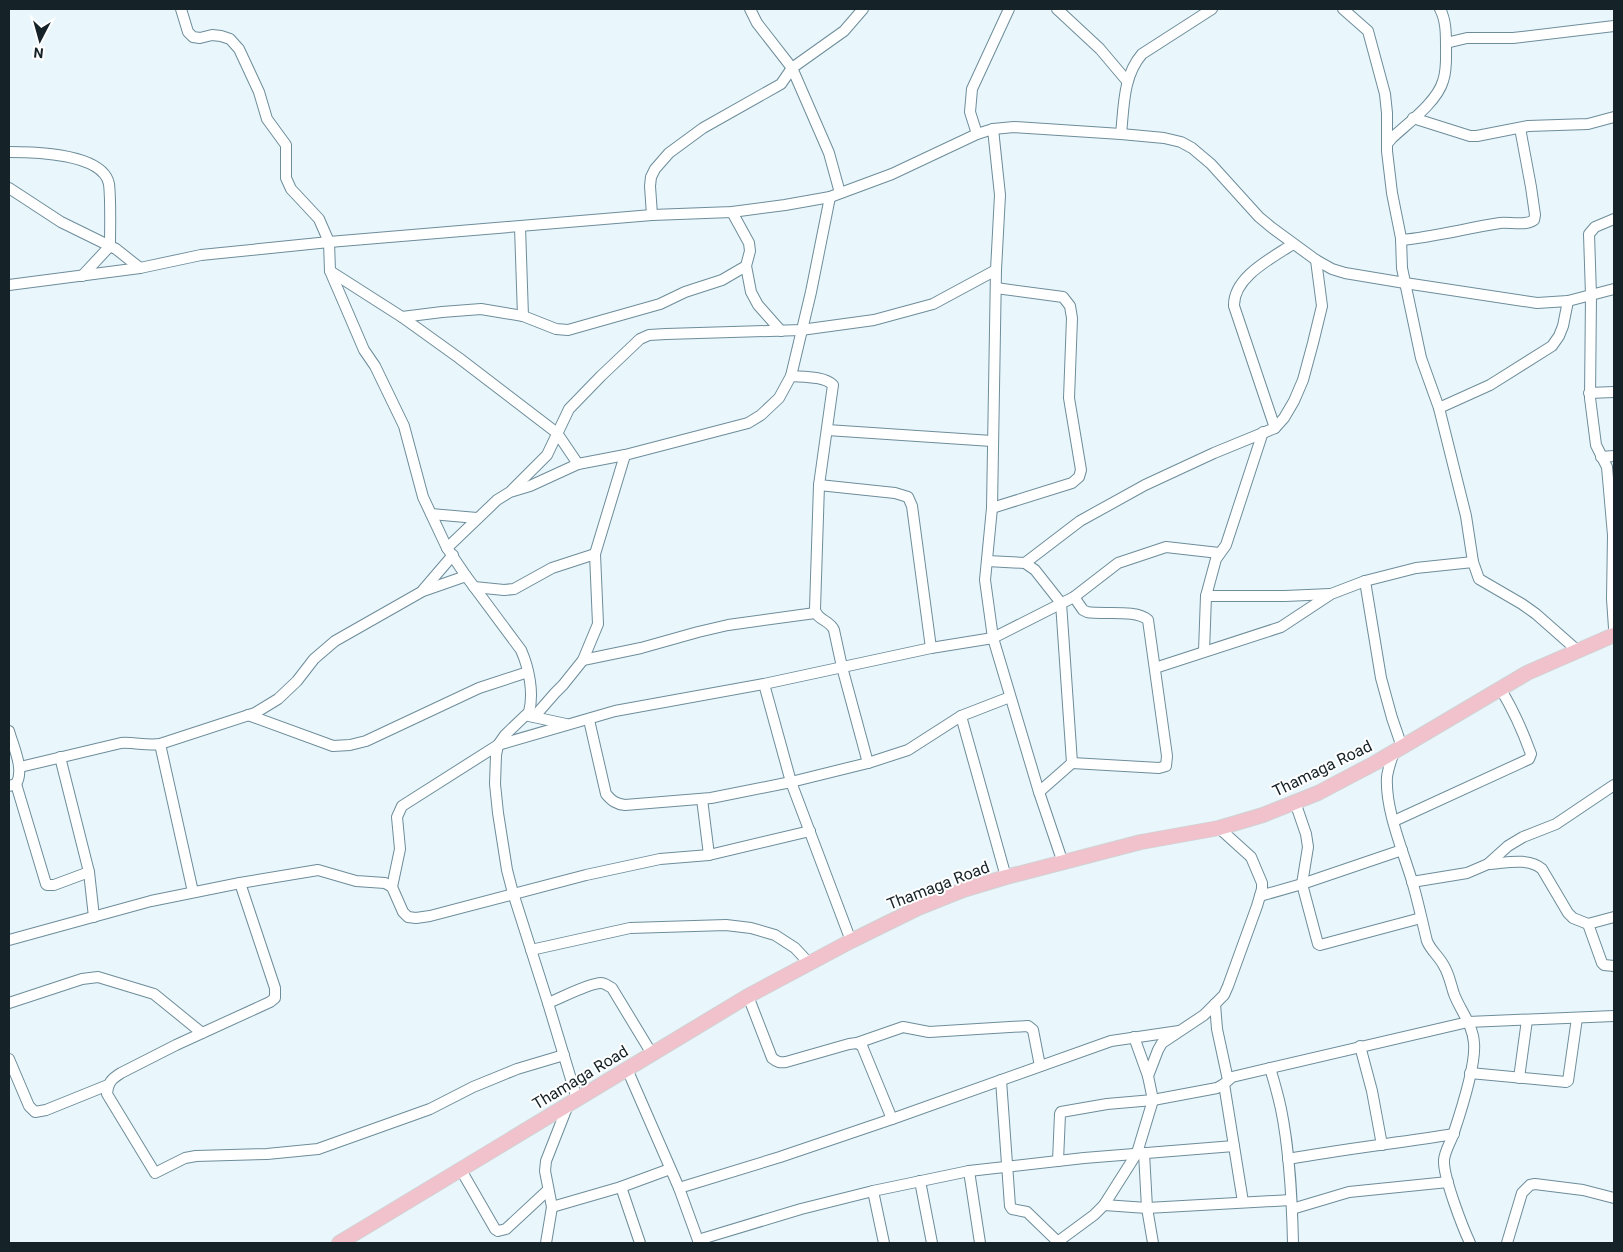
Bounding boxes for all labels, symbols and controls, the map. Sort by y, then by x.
north arrow [15,15,65,65]
text: N [33,44,44,61]
street label: Thamaga Road [1269,736,1375,801]
street label: Thamaga Road [884,857,992,914]
street label: Thamaga Road [529,1041,632,1113]

